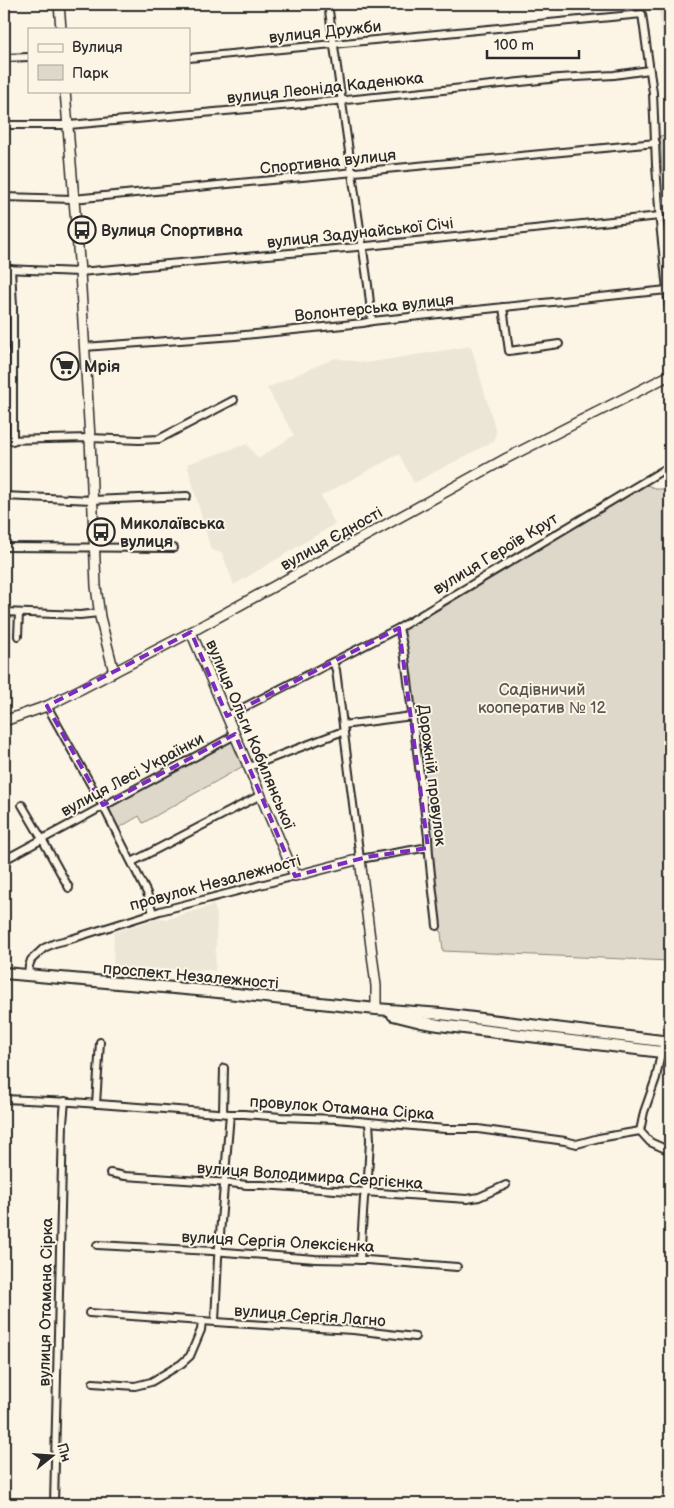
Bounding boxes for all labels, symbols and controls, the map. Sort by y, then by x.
street label: вулиця Дружби [268,17,382,48]
legend [28,28,190,92]
scale bar [487,28,579,60]
text: 100 m [494,36,534,55]
text: Вулиця [72,38,123,57]
text: Парк [72,64,109,83]
street label: вулиця Леоніда Каденюка [226,69,425,108]
street label: Спортивна вулиця [259,146,397,179]
street label: вулиця Задунайської Січі [266,214,454,253]
bus stop icon: Вулиця Спортивна [67,215,97,245]
place label: Вулиця Спортивна [101,222,243,241]
street label: Волонтерська вулиця [294,291,455,326]
supermarket icon: Мрія [50,351,80,381]
place label: Мрія [84,358,120,377]
street label: вулиця Єдності [277,503,386,575]
street label: вулиця Героїв Крут [430,509,562,599]
place label: Миколаївська вулиця [120,515,225,552]
bus stop icon: Миколаївська вулиця [86,517,116,547]
street label: вулиця Ольги Кобилянської [201,637,299,833]
park label: Садівничий кооператив № 12 [478,681,606,718]
street label: Дорожній провулок [413,703,450,848]
street label: вулиця Лесі Українки [58,730,207,821]
street label: провулок Незалежності [128,851,303,915]
street label: проспект Незалежності [102,959,280,994]
street label: провулок Отамана Сірка [249,1093,435,1124]
street label: вулиця Володимира Сергієнка [196,1159,424,1194]
street label: вулиця Отамана Сірка [36,1217,57,1387]
street label: вулиця Сергія Олексієнка [181,1228,375,1257]
street label: вулиця Сергія Лагно [233,1302,386,1331]
north arrow [28,1430,78,1480]
text: Пн [53,1441,75,1464]

